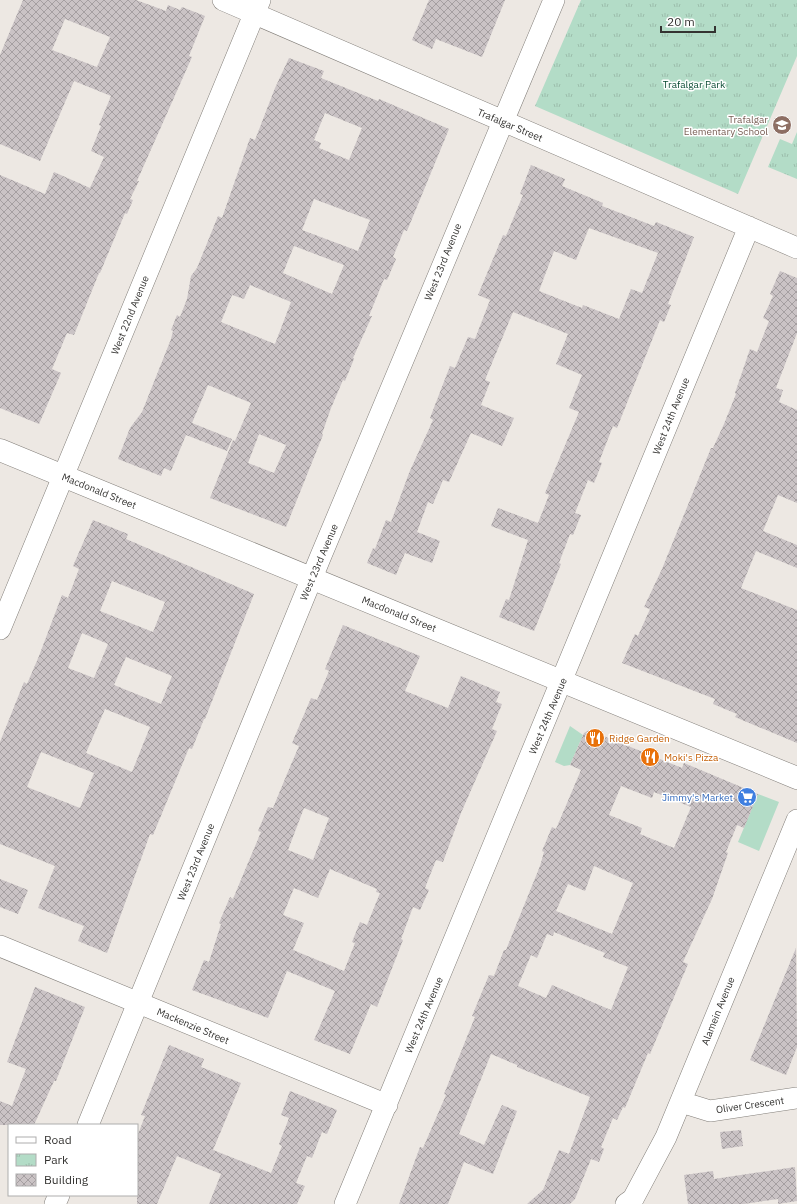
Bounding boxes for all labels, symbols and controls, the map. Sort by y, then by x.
scale bar [661,8,715,34]
text: 20 m [667,14,695,29]
park label: Trafalgar Park [663,78,726,91]
street label: Trafalgar Street [475,105,545,145]
place label: Trafalgar Elementary School [684,113,768,138]
school or university icon: Trafalgar Elementary School [771,114,793,136]
street label: West 23rd Avenue [422,221,465,302]
street label: West 22nd Avenue [108,273,152,356]
street label: West 24th Avenue [650,375,693,456]
street label: Macdonald Street [60,470,139,512]
street label: West 23rd Avenue [297,521,341,602]
street label: Macdonald Street [360,593,439,635]
street label: West 24th Avenue [526,675,570,756]
restaurant icon: Ridge Garden [584,727,606,749]
place label: Ridge Garden [609,732,670,745]
restaurant icon: Moki's Pizza [639,746,661,768]
place label: Moki's Pizza [664,751,719,764]
supermarket icon: Jimmy's Market [736,786,758,808]
place label: Jimmy's Market [662,791,733,804]
street label: West 23rd Avenue [175,821,218,902]
street label: West 24th Avenue [402,974,446,1055]
street label: Alamein Avenue [698,974,738,1047]
street label: Mackenzie Street [155,1005,232,1047]
street label: Oliver Crescent [715,1094,785,1116]
legend [8,1124,138,1196]
text: Road [44,1132,72,1147]
text: Park [44,1152,69,1167]
text: Building [44,1172,89,1187]

